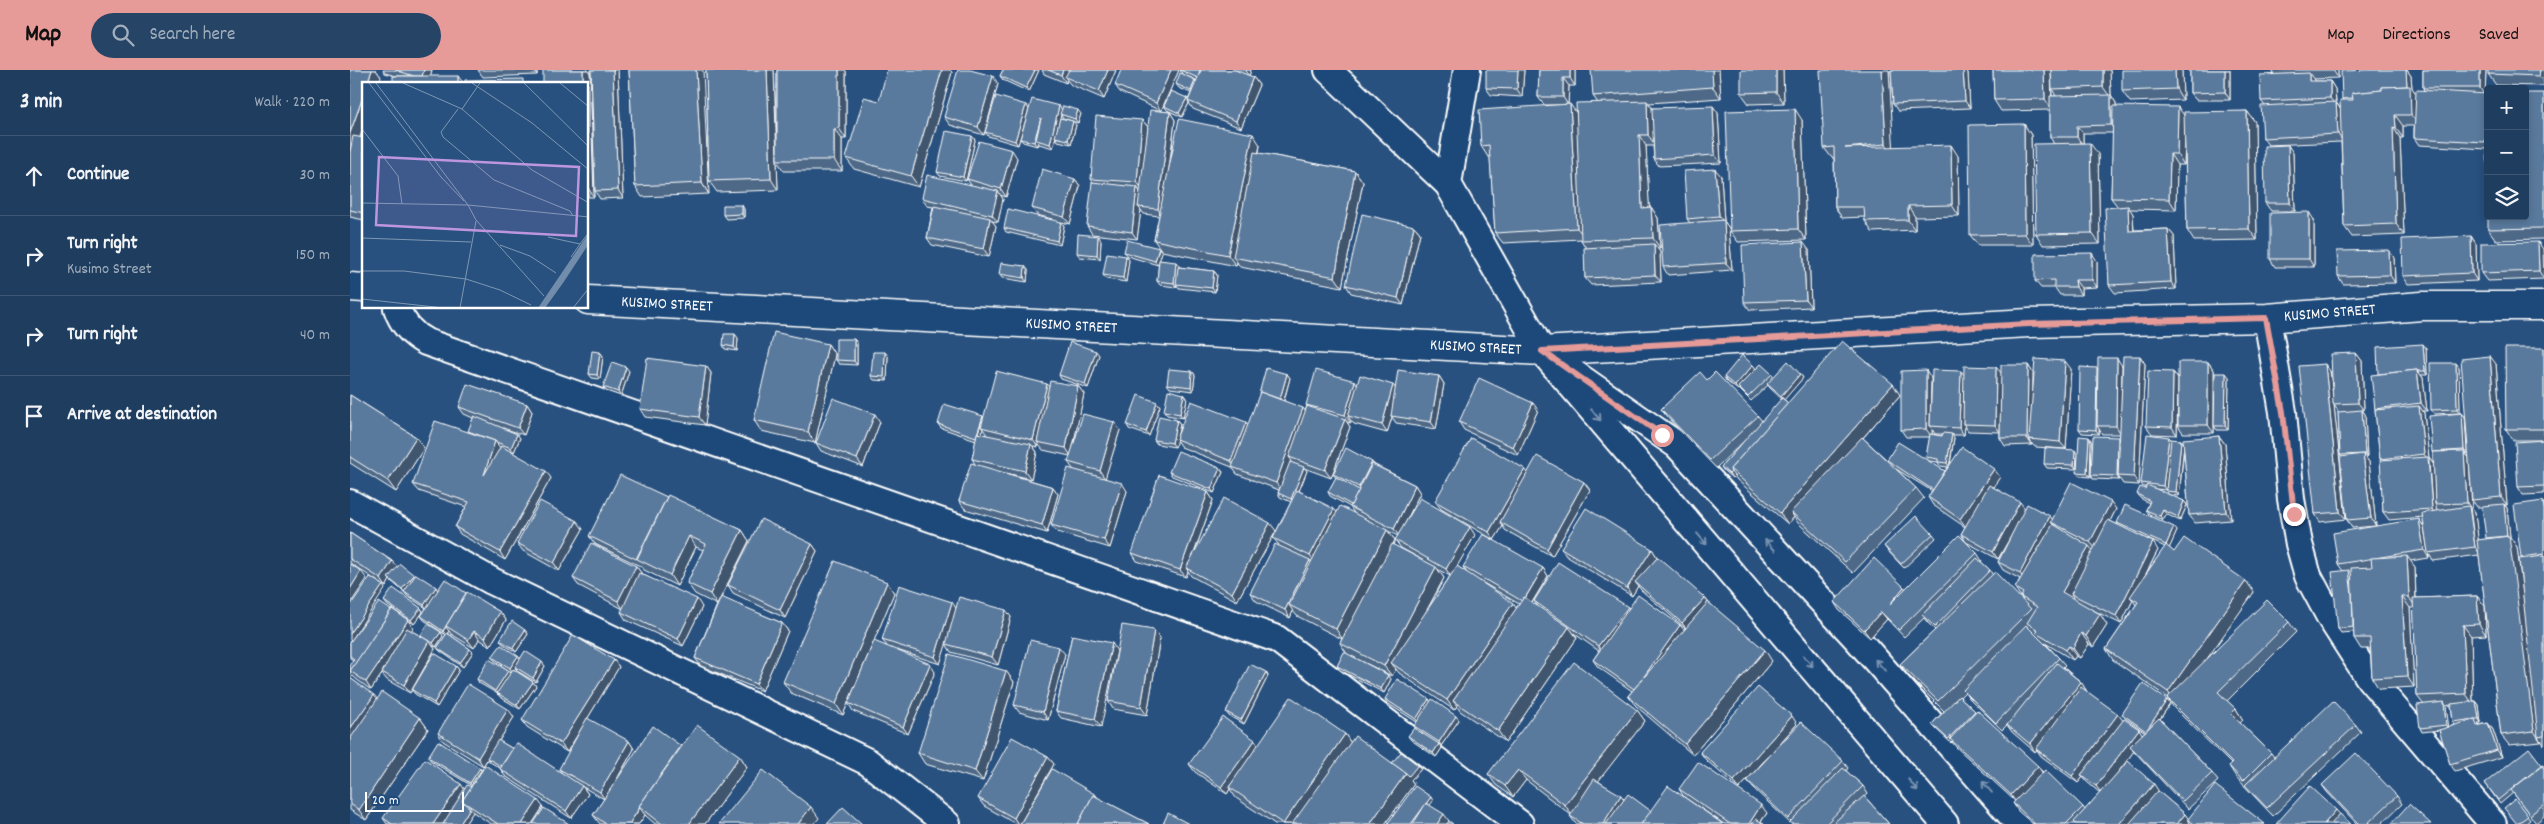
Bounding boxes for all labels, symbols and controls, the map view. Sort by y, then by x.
search box [91,13,441,58]
text: Map [25,18,61,52]
icon: search [109,21,137,49]
text: Search here [149,22,235,49]
text: Map [2327,23,2354,48]
text: Directions [2382,23,2451,48]
text: Saved [2479,23,2519,48]
inset map [362,82,589,309]
map controls [2484,85,2529,220]
button: + [2484,85,2529,130]
text: 3 min [20,88,62,118]
text: Walk · 220 m [255,91,330,114]
button: − [2484,130,2529,175]
icon: ahead [20,162,48,190]
text: Continue [67,162,129,189]
text: 30 m [300,164,330,187]
button: layers [2484,175,2529,220]
text: Turn right [67,231,138,258]
icon: right [20,242,48,270]
text: 150 m [296,244,330,267]
text: Kusimo Street [67,258,152,281]
street label: KUSIMO STREET [621,290,714,318]
street label: KUSIMO STREET [2283,298,2377,328]
street label: KUSIMO STREET [1025,312,1118,340]
icon: right [20,322,48,350]
text: Turn right [67,322,138,349]
text: 40 m [300,324,330,347]
street label: KUSIMO STREET [1429,334,1523,361]
icon: arrive [20,402,48,430]
text: Arrive at destination [67,402,217,429]
one-way arrow [1590,409,1602,422]
route start [1651,424,1674,447]
route end [2283,503,2306,526]
one-way arrow [1696,532,1707,545]
one-way arrow [1764,539,1776,552]
one-way arrow [1803,655,1814,668]
one-way arrow [1874,659,1885,672]
one-way arrow [1908,779,1919,792]
one-way arrow [1981,781,1992,794]
scale bar [365,789,464,812]
text: 20 m [372,791,399,811]

